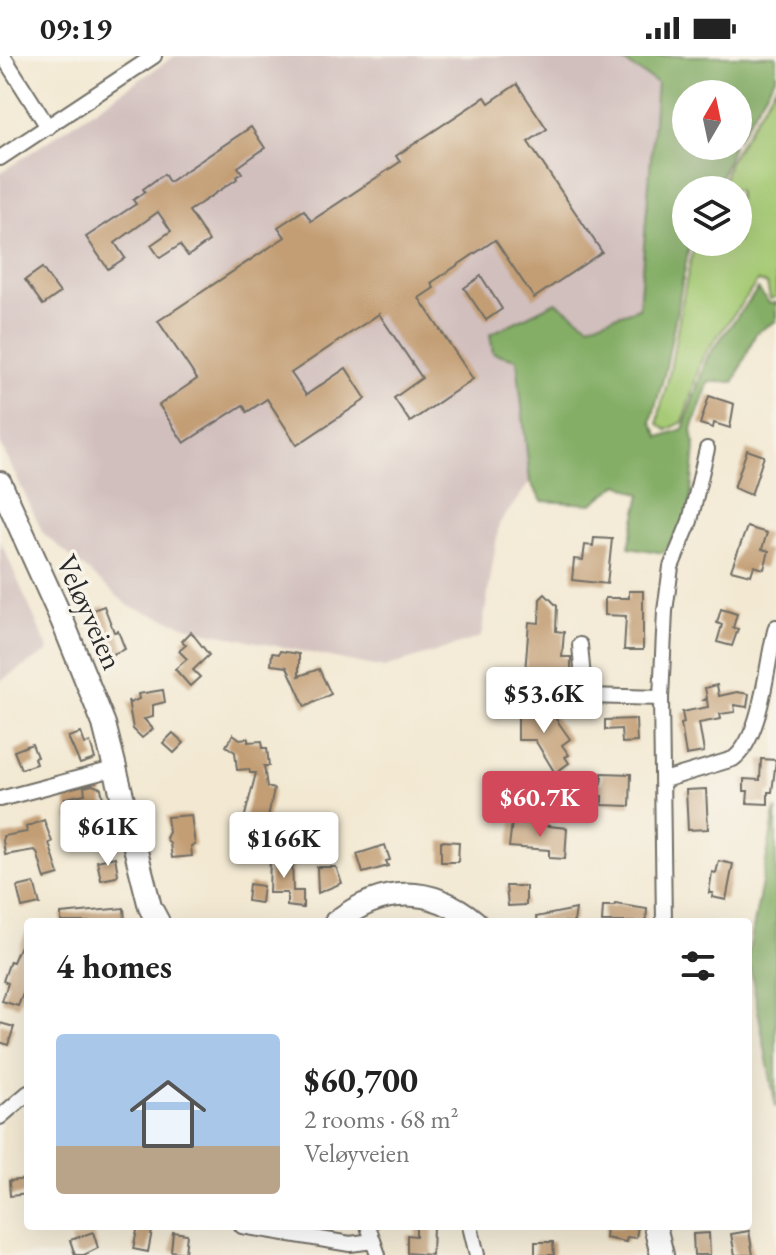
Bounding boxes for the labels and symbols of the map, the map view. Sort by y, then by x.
north arrow [672,80,752,160]
street label: Veløyveien [47,548,133,676]
pin: $53.6K [479,667,609,735]
pin: $60.7K [475,771,605,839]
pin: $61K [61,800,155,868]
pin: $166K [228,812,340,880]

